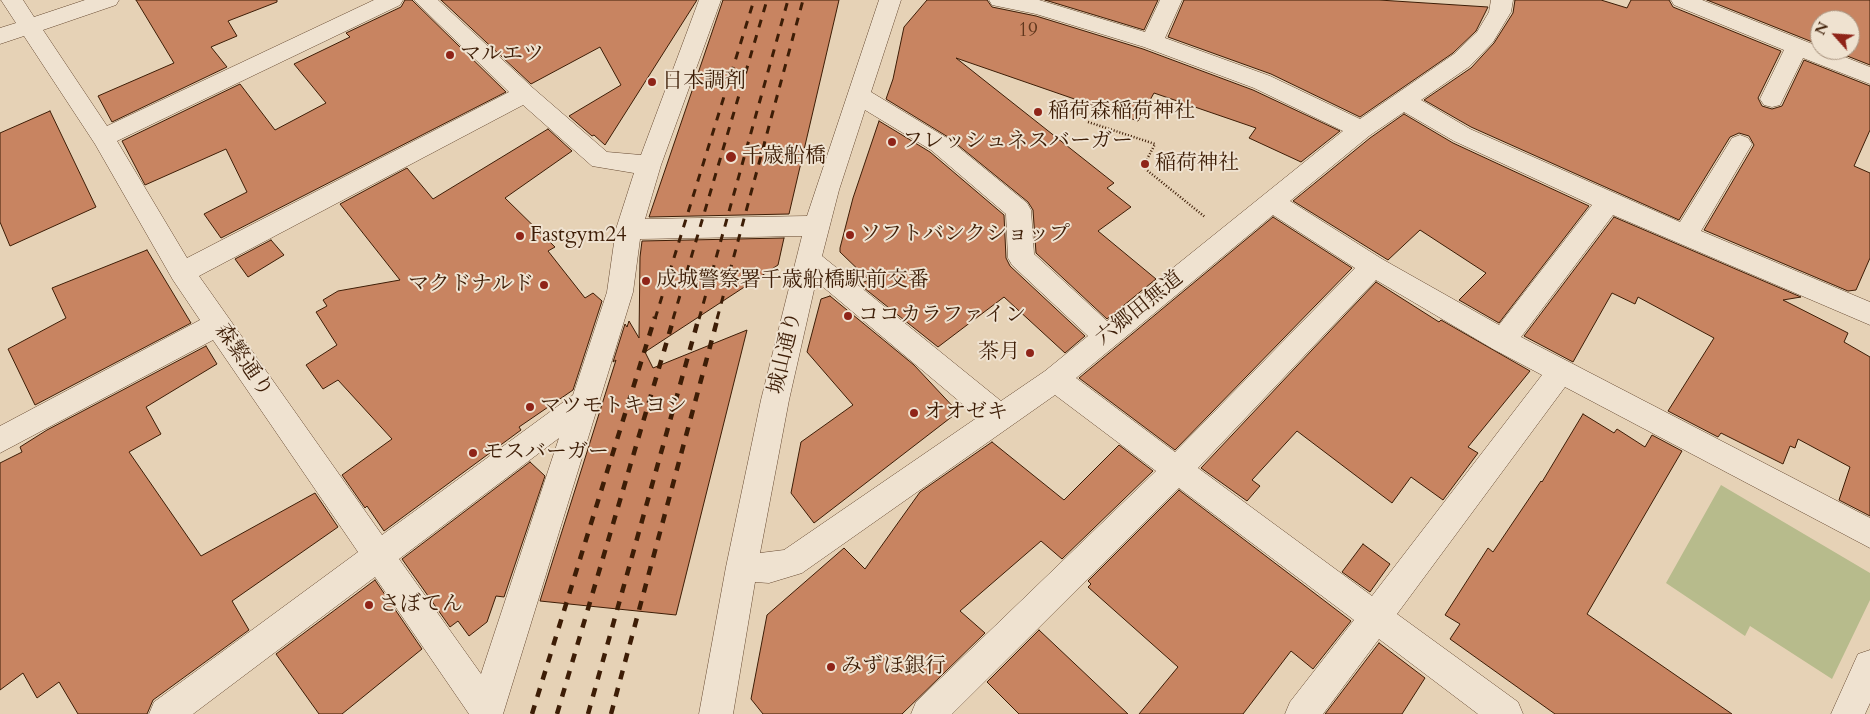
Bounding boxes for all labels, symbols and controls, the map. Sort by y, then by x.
north arrow [1810,10,1860,60]
text: N [1811,19,1833,38]
house number: 19 [1018,21,1038,43]
place label: マルエツ [460,42,544,68]
marker: マルエツ [444,49,456,61]
place label: 日本調剤 [662,69,746,95]
marker: 日本調剤 [646,76,658,88]
place label: 稲荷森稲荷神社 [1048,99,1195,125]
marker: 稲荷森稲荷神社 [1032,106,1044,118]
place label: フレッシュネスバーガー [902,129,1133,155]
marker: フレッシュネスバーガー [886,136,898,148]
place label: 千歳船橋 [742,144,826,170]
marker: 千歳船橋 [724,150,738,164]
place label: 稲荷神社 [1155,151,1239,177]
marker: 稲荷神社 [1139,158,1151,170]
place label: ソフトバンクショップ [860,222,1070,248]
place label: Fastgym24 [530,223,627,249]
marker: ソフトバンクショップ [844,229,856,241]
marker: Fastgym24 [514,230,526,242]
street label: 六郷田無道 [1091,266,1189,352]
place label: 成城警察署千歳船橋駅前交番 [656,268,929,294]
place label: マクドナルド [408,272,534,298]
marker: 成城警察署千歳船橋駅前交番 [640,275,652,287]
marker: マクドナルド [538,279,550,291]
place label: ココカラファイン [858,303,1026,329]
street label: 城山通り [764,309,808,397]
marker: ココカラファイン [842,310,854,322]
street label: 森繁通り [209,319,277,403]
place label: 茶月 [978,340,1020,366]
marker: 茶月 [1024,347,1036,359]
place label: マツモトキヨシ [540,394,687,420]
place label: オオゼキ [924,400,1008,426]
marker: マツモトキヨシ [524,401,536,413]
marker: オオゼキ [908,407,920,419]
place label: モスバーガー [483,440,609,466]
marker: モスバーガー [467,447,479,459]
place label: さぼてん [379,592,463,618]
marker: さぼてん [363,599,375,611]
place label: みずほ銀行 [841,654,946,680]
marker: みずほ銀行 [825,661,837,673]

